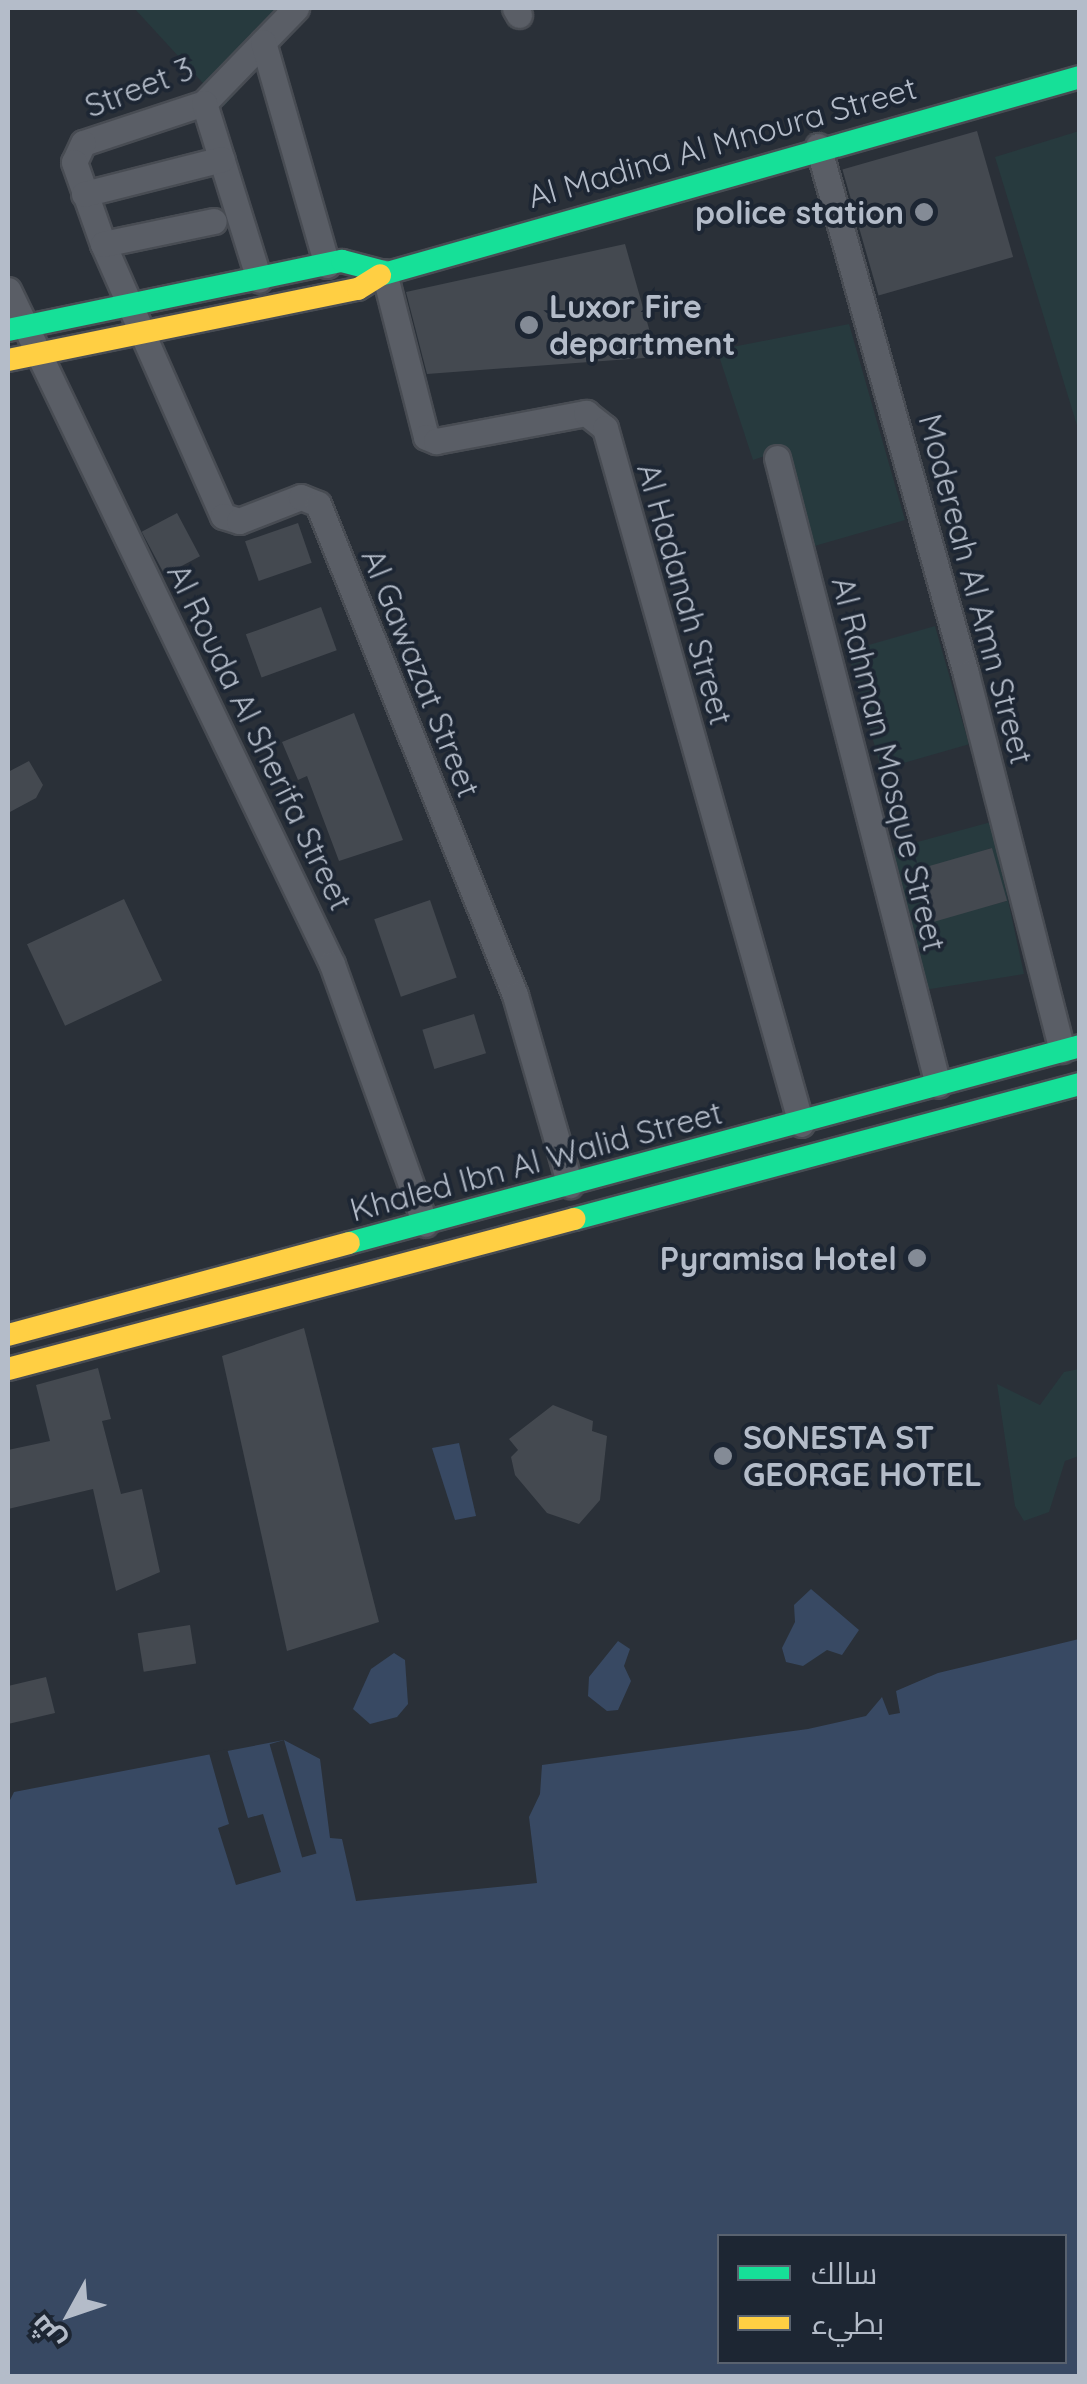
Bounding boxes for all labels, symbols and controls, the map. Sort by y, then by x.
street label: Street 3 [79,49,199,125]
street label: Al Madina Al Mnoura Street [523,68,921,216]
place label: police station [695,193,904,231]
marker: police station [913,201,935,223]
place label: Luxor Fire department [549,288,736,363]
marker: Luxor Fire department [518,314,540,336]
street label: Modereah Al Amn Street [911,410,1041,768]
street label: Al Hadanah Street [629,459,741,729]
street label: Al Gawazat Street [354,543,488,803]
street label: Al Rouda Al Sherifa Street [159,558,361,916]
street label: Al Rahman Mosque Street [824,573,954,955]
street label: Khaled Ibn Al Walid Street [346,1093,726,1229]
place label: Pyramisa Hotel [660,1239,897,1277]
marker: Pyramisa Hotel [906,1247,928,1269]
place label: SONESTA ST GEORGE HOTEL [743,1419,982,1494]
marker: SONESTA ST GEORGE HOTEL [712,1445,734,1467]
legend [717,2234,1067,2364]
text: سالك [811,2254,877,2292]
north arrow [20,2264,120,2364]
text: بطيء [811,2304,884,2342]
text: ش [22,2309,72,2359]

